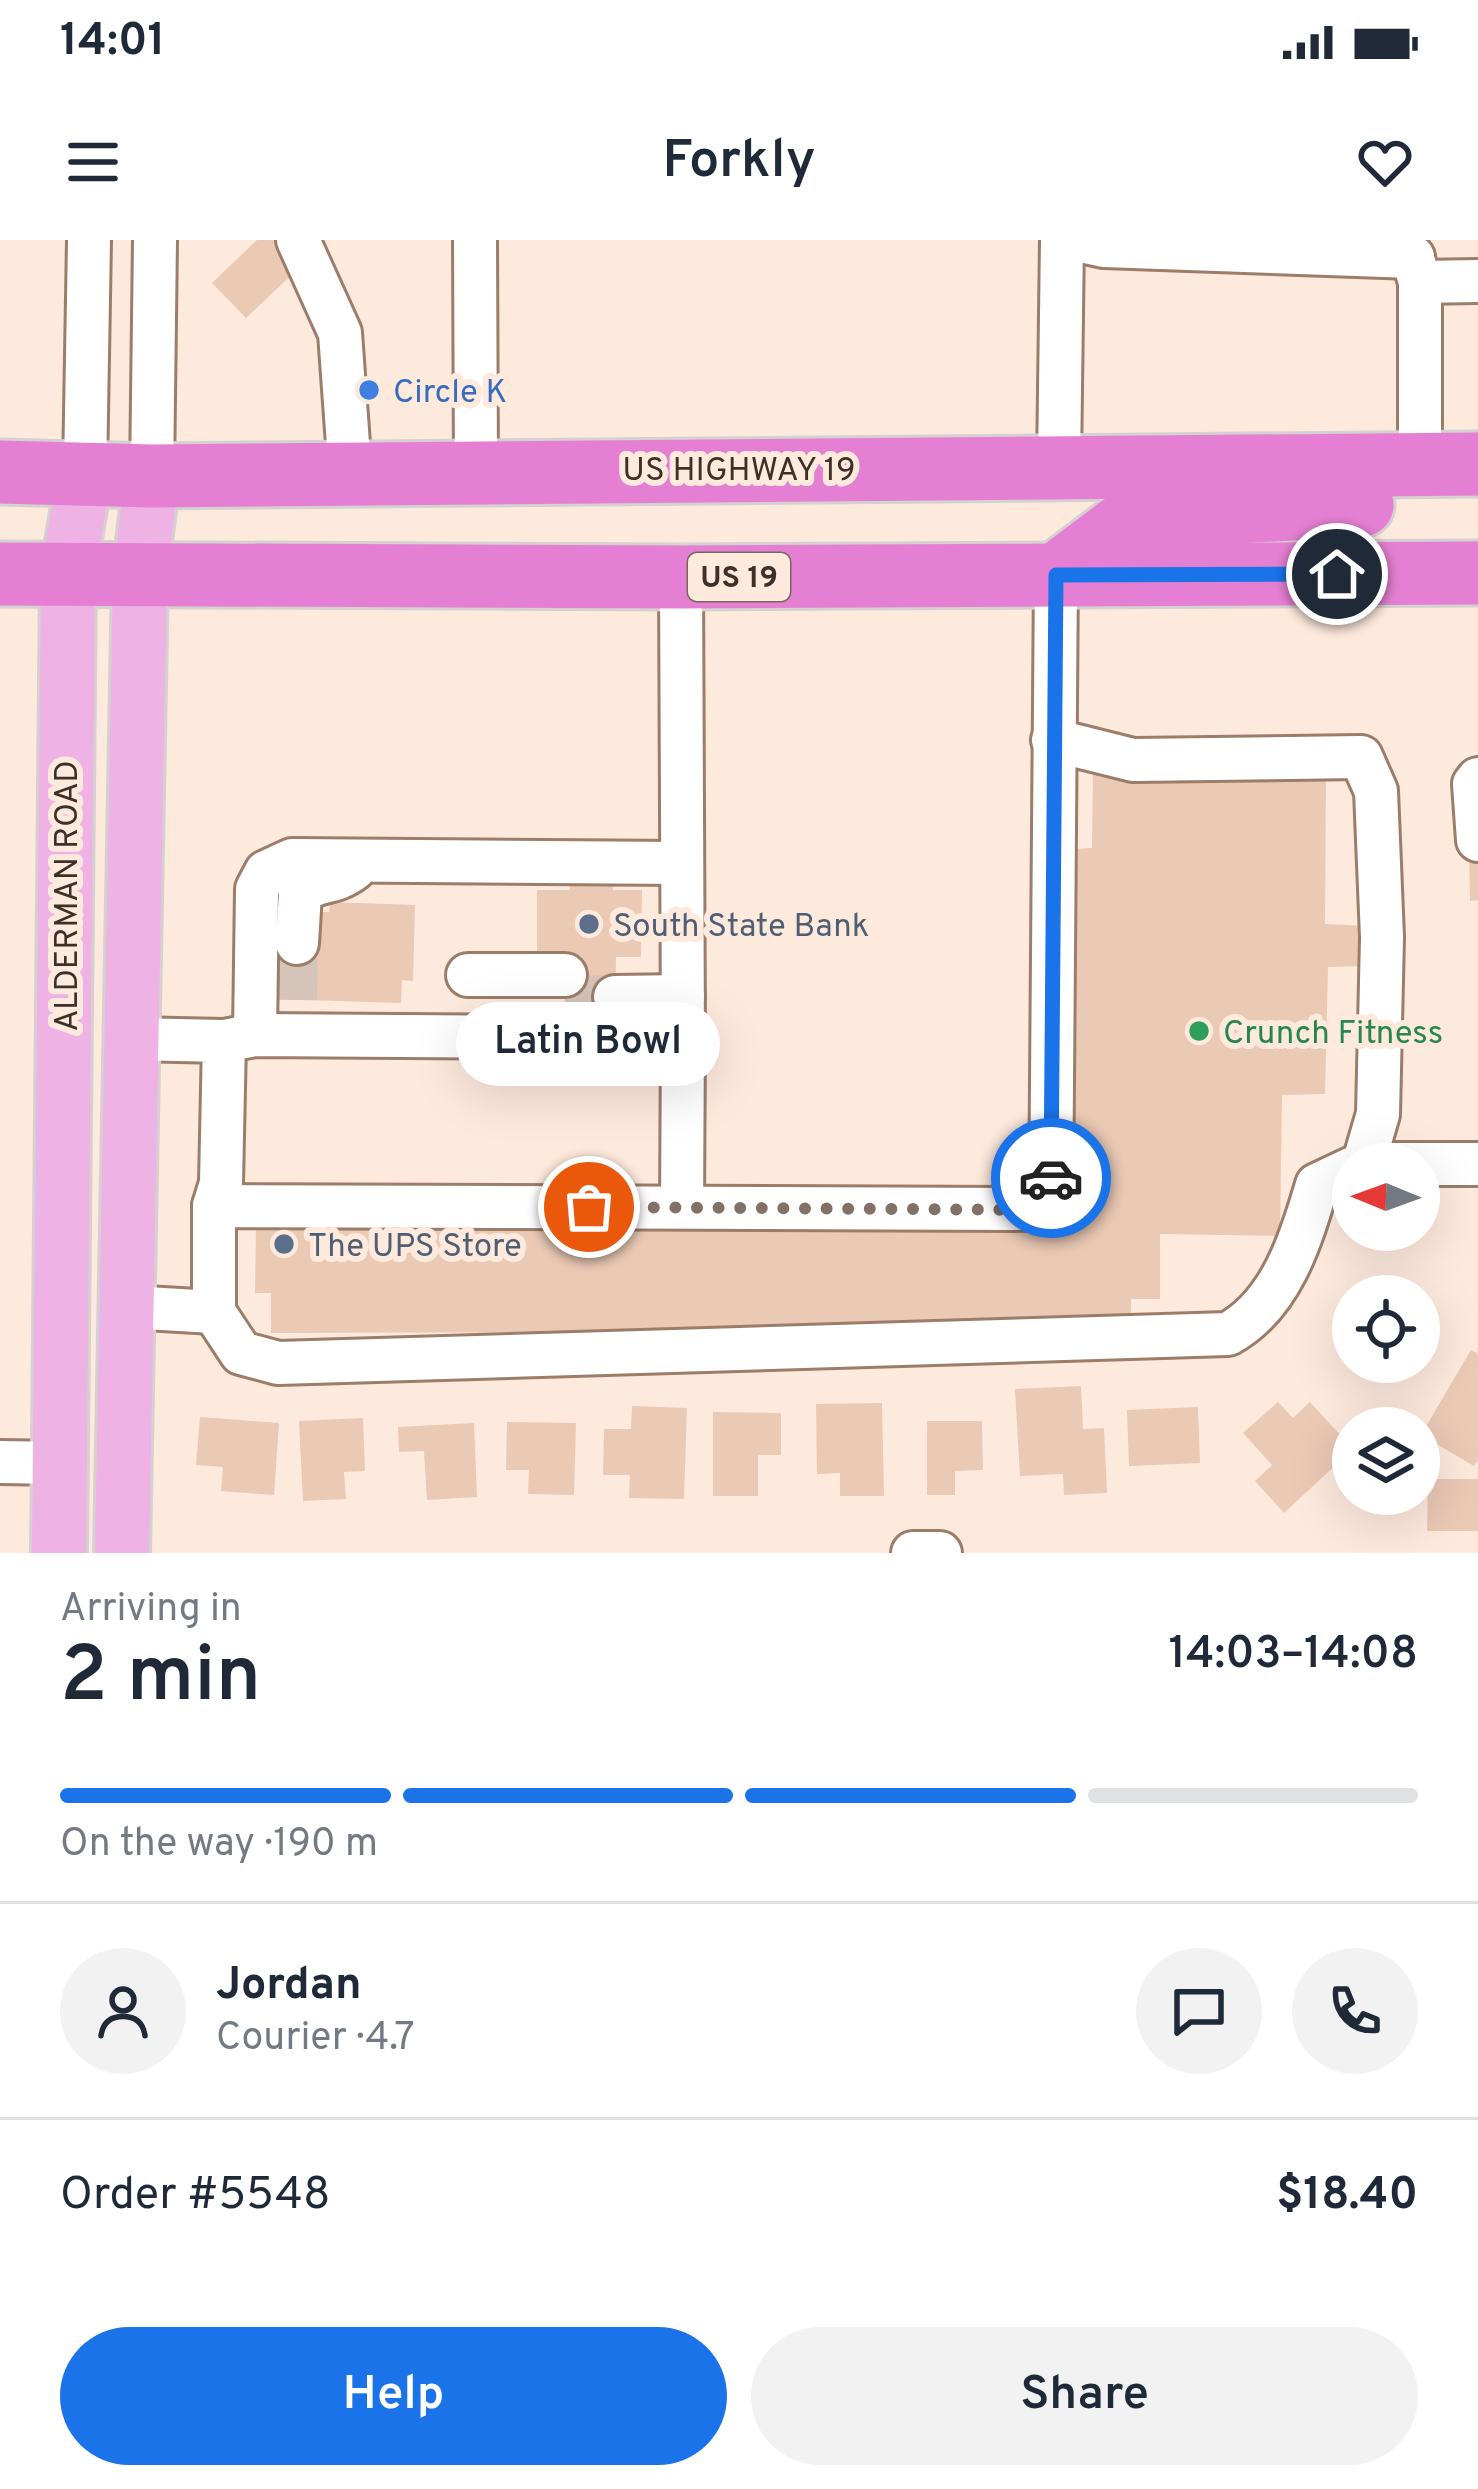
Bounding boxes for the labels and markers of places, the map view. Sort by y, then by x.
place label: Circle K [393,373,507,415]
marker: Circle K [356,377,382,403]
pin [1286,523,1388,625]
place label: South State Bank [613,907,869,949]
marker: South State Bank [576,911,602,937]
callout: Latin Bowl [457,1003,721,1087]
place label: Crunch Fitness [1223,1014,1443,1056]
marker: Crunch Fitness [1186,1018,1212,1044]
pin [538,1156,640,1258]
place label: The UPS Store [308,1227,522,1269]
marker: The UPS Store [271,1231,297,1257]

